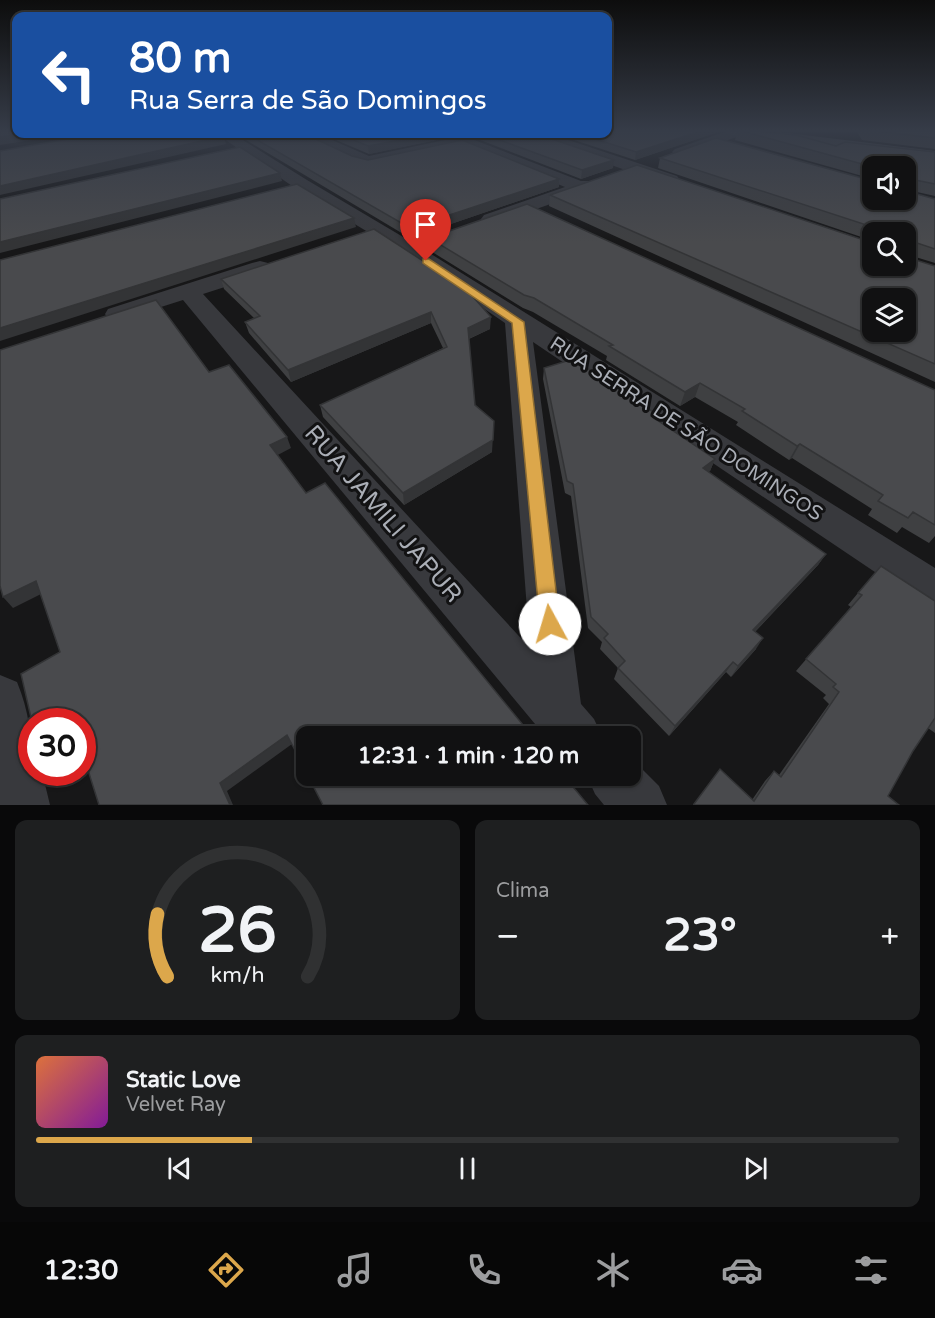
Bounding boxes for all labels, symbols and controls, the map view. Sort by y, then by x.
text: 80 m [129,33,231,84]
icon: left [30,36,108,114]
text: Rua Serra de São Domingos [129,84,487,117]
map controls [862,156,916,342]
button: sound [862,156,916,210]
pin [400,199,451,261]
icon: arrive [409,208,442,241]
button: search [862,222,916,276]
button: layers [862,288,916,342]
street label: RUA SERRA DE SÃO DOMINGOS [545,331,827,526]
street label: RUA JAMILI JAPUR [298,419,468,609]
position arrow [518,592,582,656]
speed limit sign: 30 [18,708,96,786]
text: 12:31 · 1 min · 120 m [358,743,579,769]
text: Clima [496,879,549,903]
text: 26 [198,894,277,969]
text: 23° [663,909,737,963]
text: − [496,917,520,956]
text: + [880,917,899,956]
text: km/h [211,962,264,988]
text: Static Love [126,1067,241,1093]
text: Velvet Ray [126,1093,226,1117]
icon: previous [163,1152,196,1185]
icon: pause [451,1152,484,1185]
icon: next [739,1152,772,1185]
icon: directions [205,1249,247,1291]
icon: music [334,1249,376,1291]
icon: phone [463,1249,505,1291]
icon: climate [592,1249,634,1291]
icon: car [721,1249,763,1291]
icon: filters [850,1249,892,1291]
text: 12:30 [43,1254,118,1287]

